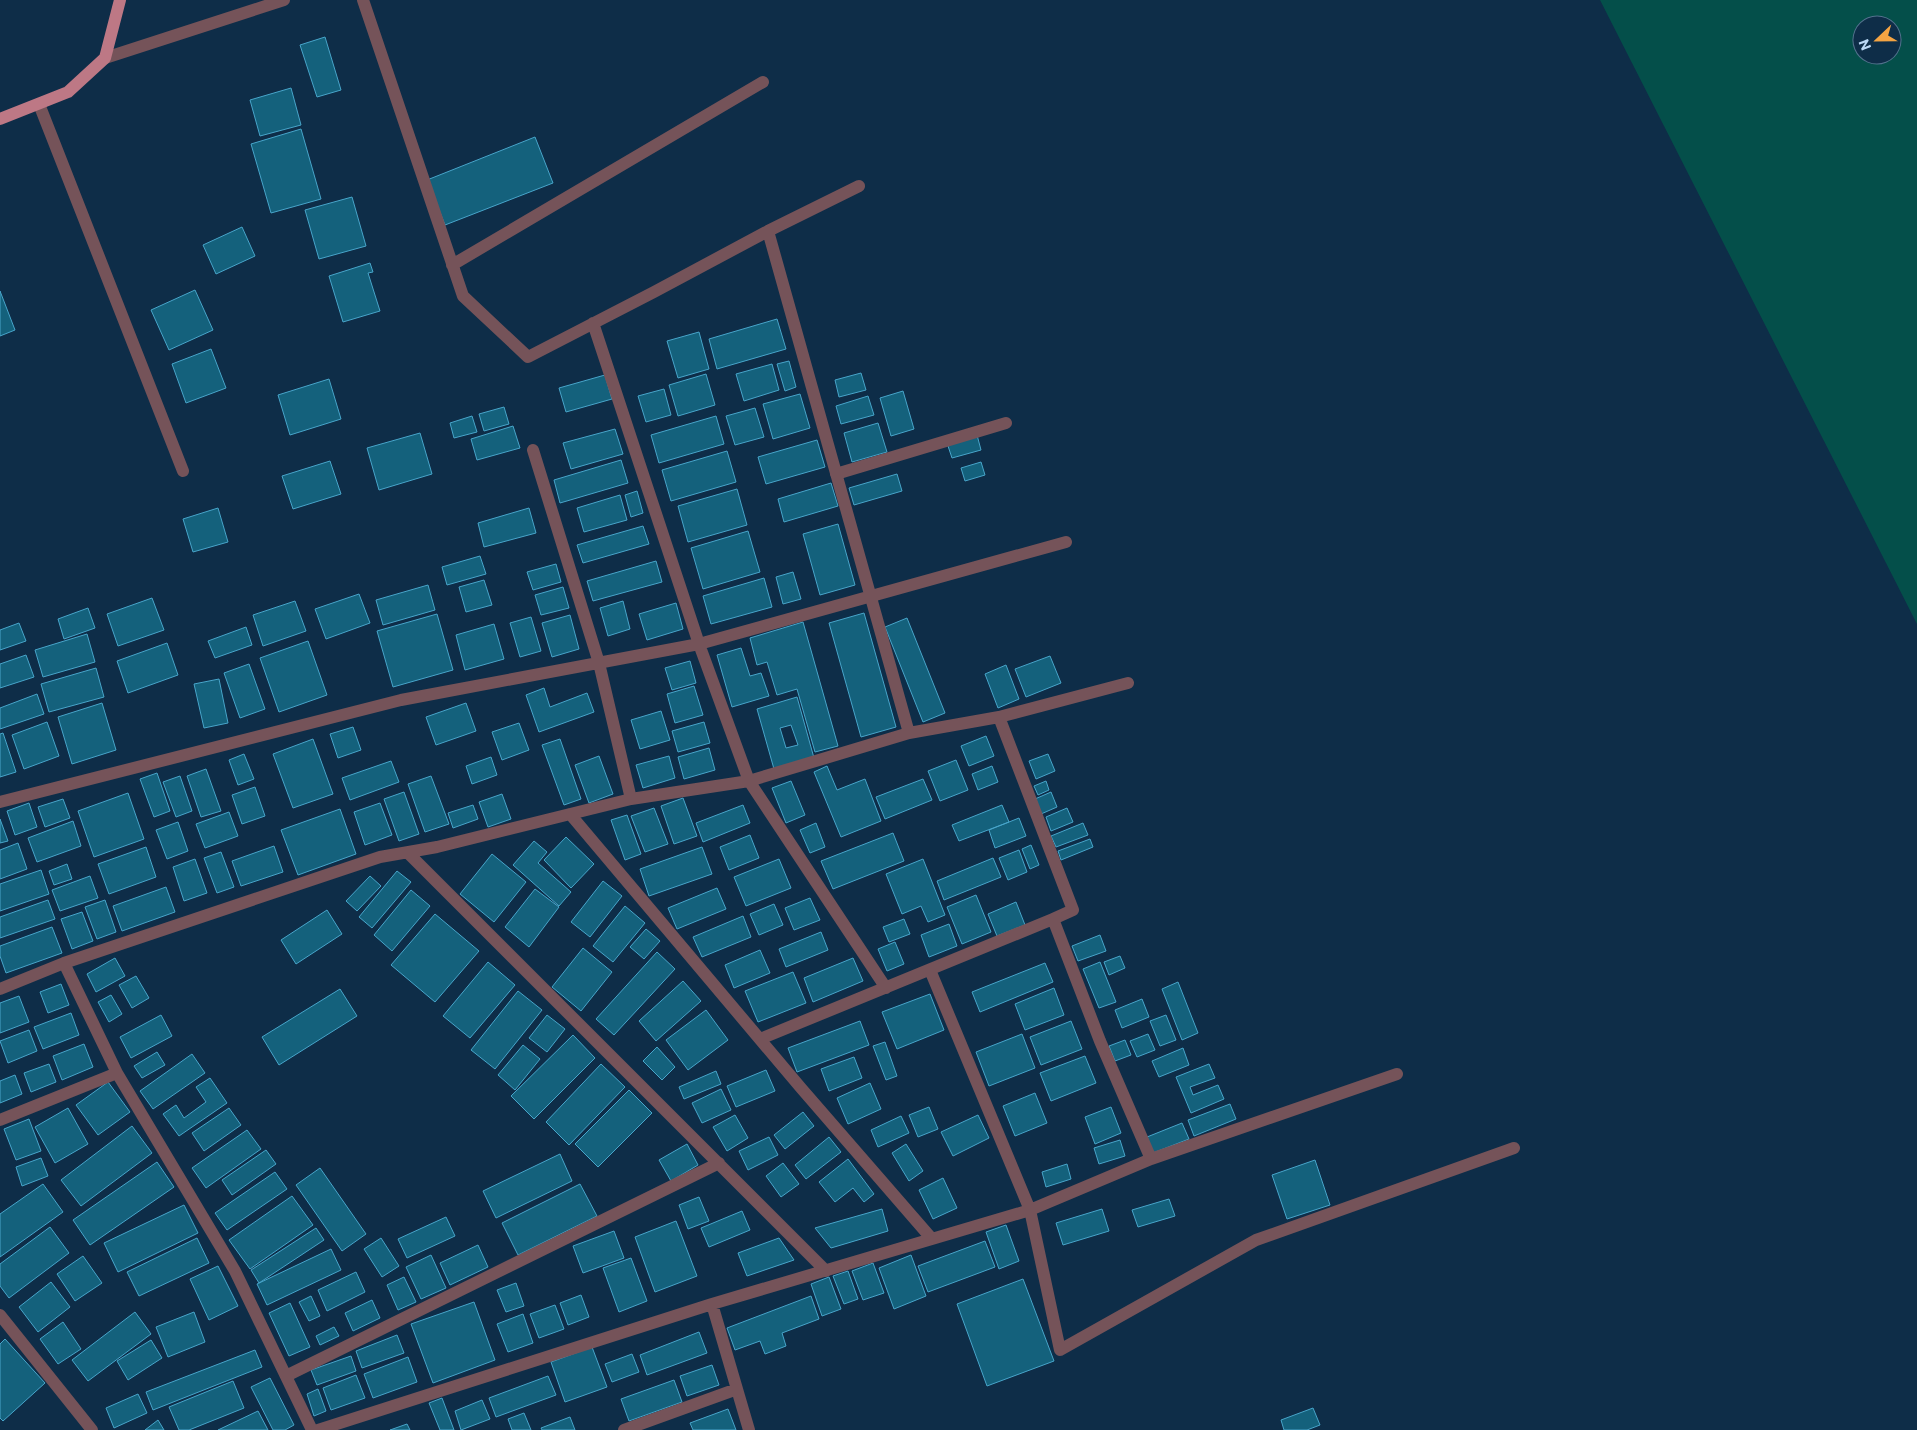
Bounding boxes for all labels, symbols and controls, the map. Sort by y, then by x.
north arrow [1852,15,1902,65]
text: N [1855,37,1874,53]

